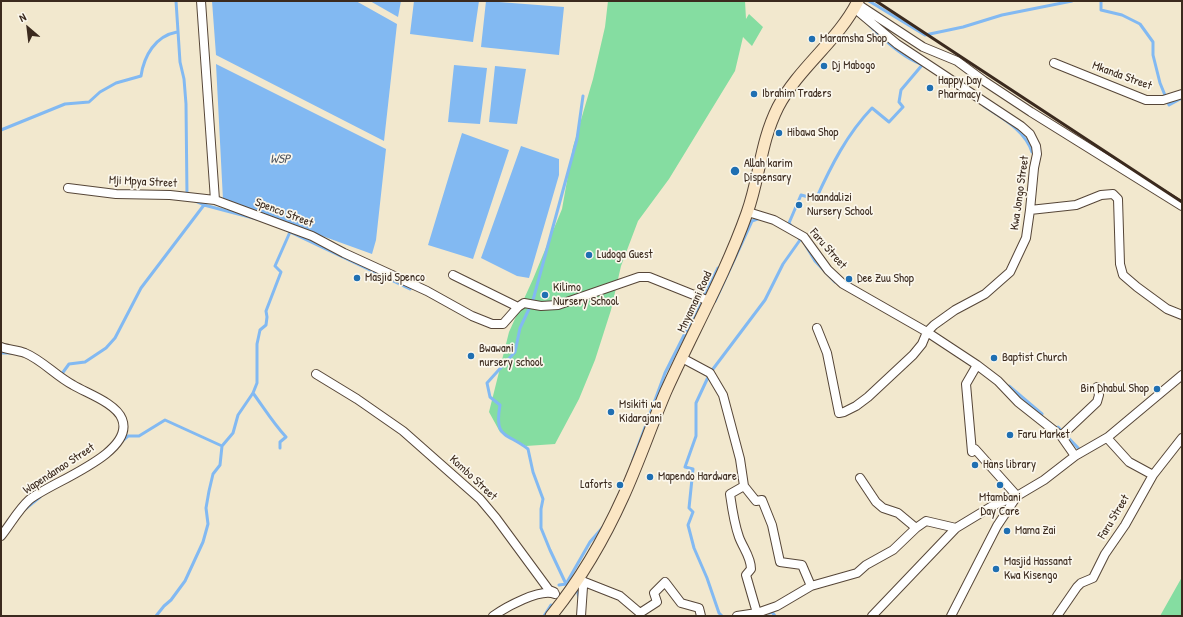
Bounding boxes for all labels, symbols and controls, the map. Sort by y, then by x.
north arrow [8,8,48,48]
text: N [16,10,28,25]
place label: Maramsha Shop [820,32,887,46]
marker: Maramsha Shop [807,34,817,44]
place label: Dj Mabogo [832,59,875,73]
street label: Mkanda Street [1090,59,1154,93]
marker: Dj Mabogo [819,61,829,71]
place label: Happy Day Pharmacy [938,74,982,102]
marker: Happy Day Pharmacy [925,83,935,93]
place label: Ibrahim Traders [762,87,831,101]
marker: Ibrahim Traders [749,89,759,99]
place label: Hibawa Shop [787,126,838,140]
marker: Hibawa Shop [774,128,784,138]
water label: WSP [270,152,290,168]
street label: Kwa Jongo Street [1008,155,1032,231]
place label: Allah karim Dispensary [744,157,793,185]
marker: Allah karim Dispensary [729,165,741,177]
street label: Mji Mpya Street [109,173,177,191]
place label: Maandalizi Nursery School [807,191,873,219]
street label: Spenco Street [253,195,315,231]
marker: Maandalizi Nursery School [794,200,804,210]
street label: Faru Street [806,226,850,272]
place label: Ludoga Guest [597,248,653,262]
marker: Ludoga Guest [584,250,594,260]
street label: Mnyamani Road [675,269,715,335]
place label: Masjid Spenco [365,271,425,285]
place label: Dee Zuu Shop [857,272,914,286]
marker: Masjid Spenco [352,273,362,283]
marker: Dee Zuu Shop [844,274,854,284]
place label: Kilimo Nursery School [553,281,619,309]
marker: Kilimo Nursery School [540,290,550,300]
place label: Bwawani nursery school [479,342,543,370]
marker: Bwawani nursery school [466,351,476,361]
place label: Baptist Church [1002,351,1067,365]
marker: Baptist Church [989,353,999,363]
place label: Bin Dhabul Shop [1080,382,1149,396]
marker: Bin Dhabul Shop [1152,384,1162,394]
place label: Msikiti wa Kidarajani [619,398,662,426]
marker: Msikiti wa Kidarajani [606,407,616,417]
place label: Faru Market [1018,428,1070,442]
marker: Faru Market [1005,430,1015,440]
street label: Wapendanao Street [20,441,98,497]
street label: Kombo Street [446,452,500,504]
place label: Hans library [983,458,1036,472]
marker: Hans library [970,460,980,470]
place label: Mapendo Hardware [658,470,737,484]
marker: Mapendo Hardware [645,472,655,482]
place label: Laforts [580,478,612,492]
marker: Laforts [615,480,625,490]
marker: Mtambani Day Care [995,480,1005,490]
place label: Mtambani Day Care [979,491,1021,519]
street label: Faru Street [1095,492,1133,542]
place label: Mama Zai [1015,524,1056,538]
marker: Mama Zai [1002,526,1012,536]
place label: Masjid Hassanat Kwa Kisengo [1004,555,1072,583]
marker: Masjid Hassanat Kwa Kisengo [991,564,1001,574]

